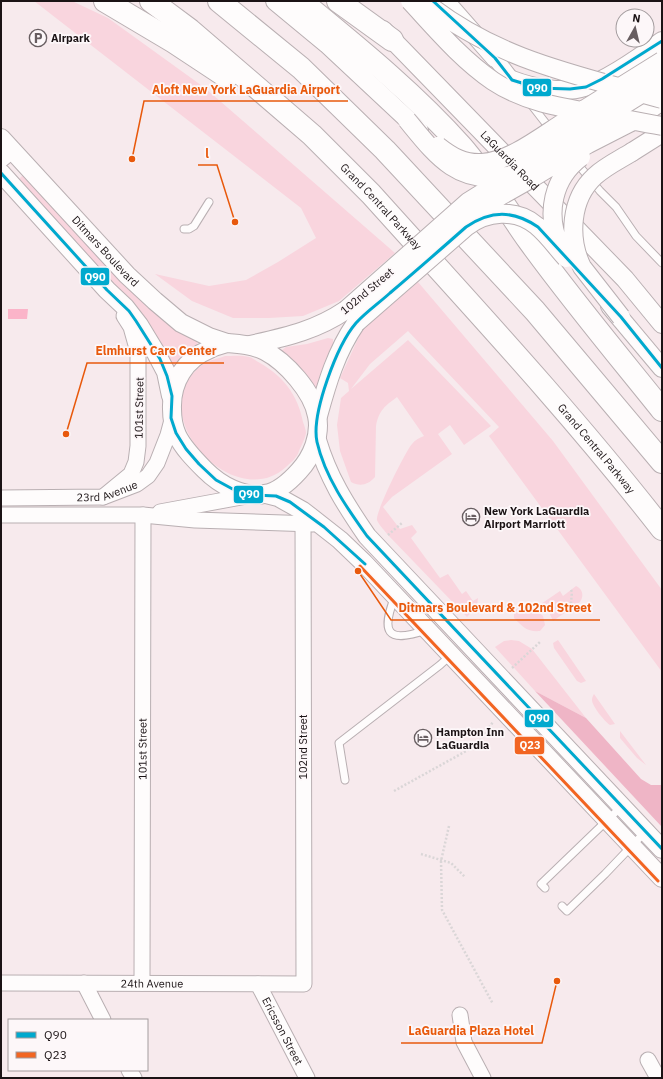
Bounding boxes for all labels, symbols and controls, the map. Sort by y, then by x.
north arrow [615,8,655,48]
text: N [631,11,641,26]
parking icon: Airpark [28,28,48,48]
place label: Airpark [51,31,91,45]
callout: Aloft New York LaGuardia Airport [144,77,348,101]
line badge: Q90 [522,78,552,97]
text: Q90 [526,81,548,95]
text: Aloft New York LaGuardia Airport [152,82,340,97]
street label: LaGuardia Road [478,128,542,193]
callout: l [198,141,217,165]
text: l [205,146,209,161]
street label: Grand Central Parkway [337,160,425,253]
street label: Ditmars Boulevard [69,213,142,289]
street label: 102nd Street [338,265,397,317]
line badge: Q90 [80,267,110,286]
text: Q90 [84,270,106,284]
callout: Elmhurst Care Center [87,339,224,363]
text: Elmhurst Care Center [95,343,217,358]
street label: 101st Street [131,377,147,439]
street label: Grand Central Parkway [555,401,638,497]
street label: 23rd Avenue [76,477,140,504]
line badge: Q90 [233,485,264,504]
text: Q90 [238,487,260,501]
place label: New York LaGuardia Airport Marriott [484,504,589,531]
hotel icon: New York LaGuardia Airport Marriott [461,507,481,527]
callout: Ditmars Boulevard & 102nd Street [391,596,600,620]
text: Ditmars Boulevard & 102nd Street [398,600,592,615]
line badge: Q90 [524,709,554,728]
text: Q90 [528,711,550,725]
street label: 102nd Street [296,714,310,780]
street label: 101st Street [135,718,150,780]
place label: Hampton Inn LaGuardia [436,725,504,752]
hotel icon: Hampton Inn LaGuardia [413,728,433,748]
line badge: Q23 [514,736,545,755]
text: Q23 [519,738,541,752]
street label: 24th Avenue [121,976,183,991]
street label: Ericsson Street [259,995,306,1067]
legend [8,1019,148,1071]
callout: LaGuardia Plaza Hotel [401,1019,542,1043]
text: LaGuardia Plaza Hotel [408,1023,534,1038]
text: Q90 [44,1027,67,1042]
text: Q23 [44,1047,67,1062]

